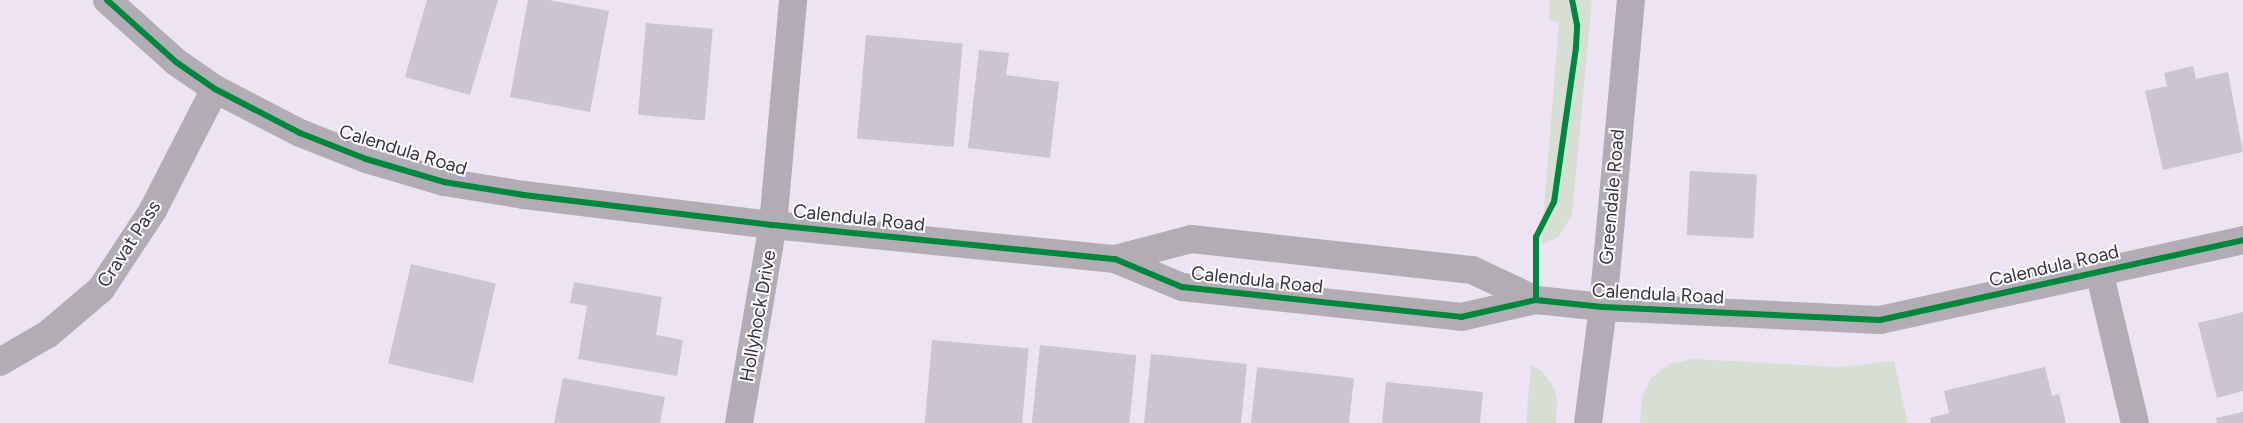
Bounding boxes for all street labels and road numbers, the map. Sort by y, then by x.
street label: Calendula Road [336,120,470,180]
street label: Greendale Road [1595,128,1629,266]
street label: Cravat Pass [92,196,166,292]
street label: Calendula Road [792,200,926,236]
street label: Calendula Road [1987,240,2121,292]
street label: Hollyhock Drive [735,248,781,384]
street label: Calendula Road [1190,262,1324,298]
street label: Calendula Road [1591,279,1725,309]

